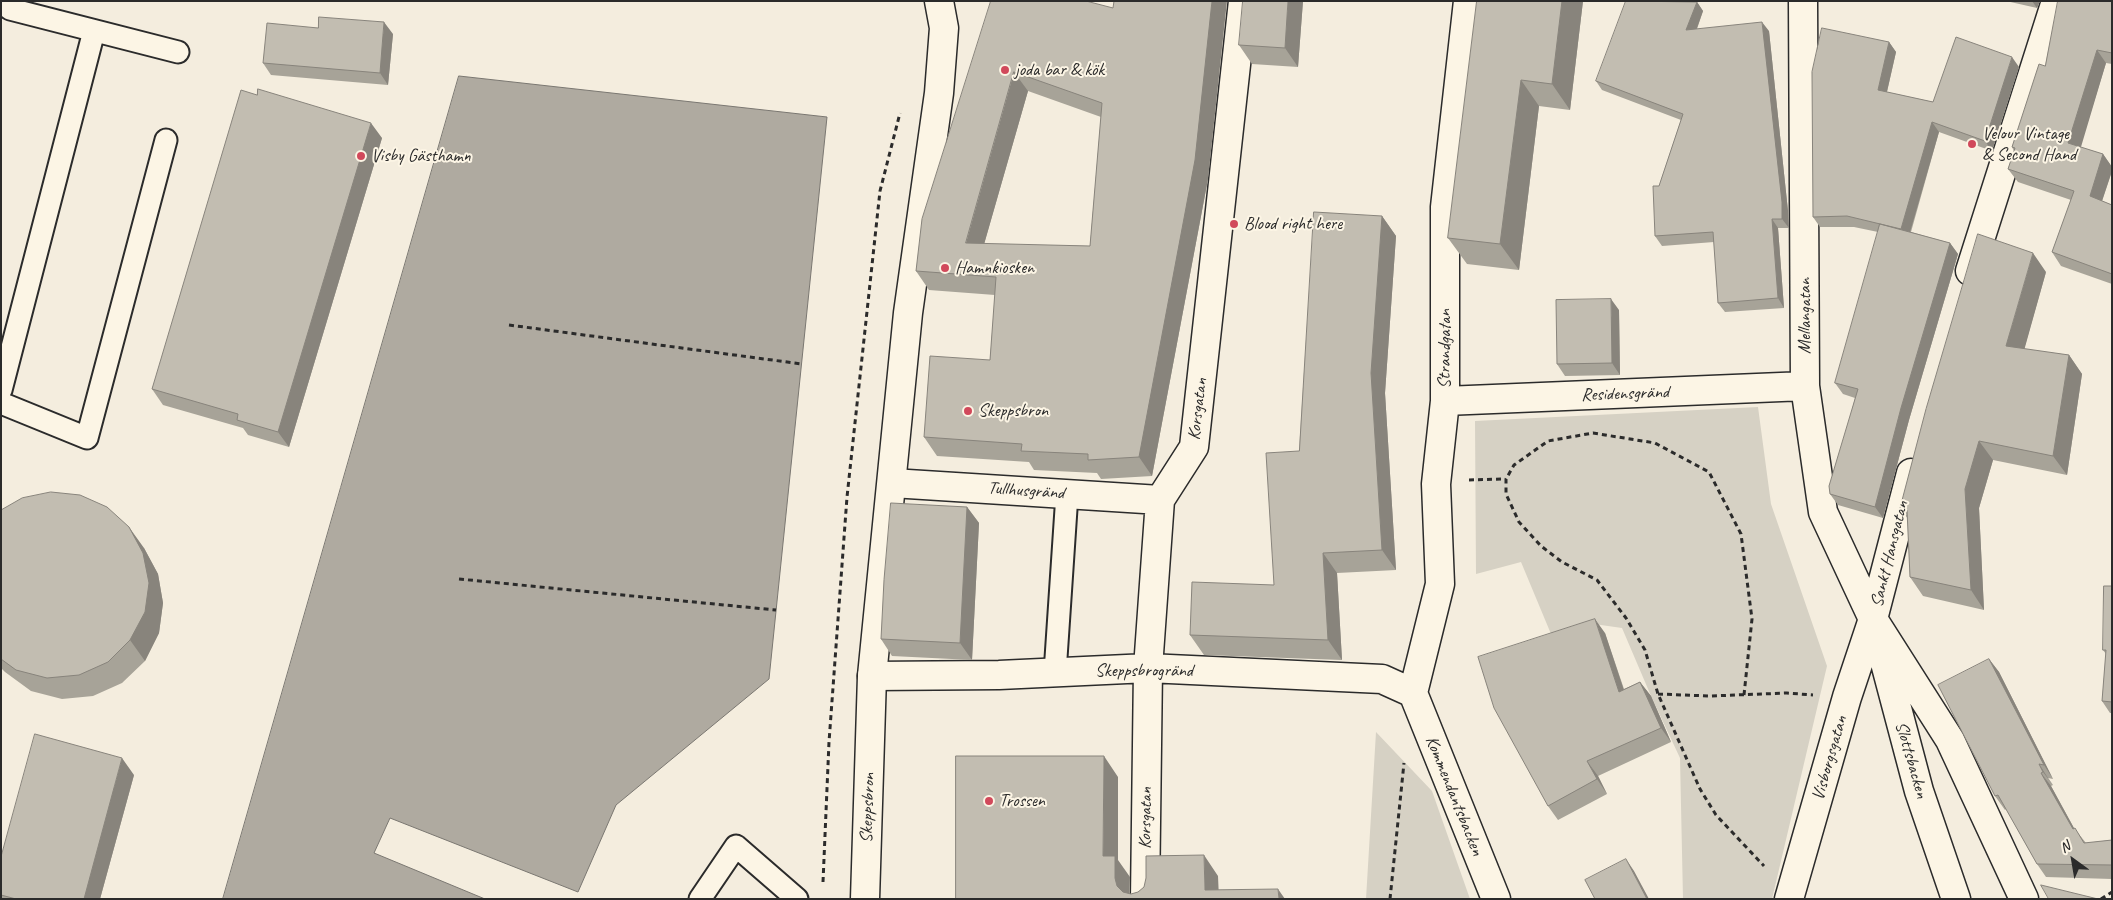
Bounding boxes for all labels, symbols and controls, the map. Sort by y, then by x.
place label: joda bar & kök [1015,59,1104,81]
marker: joda bar & kök [999,64,1011,76]
place label: Velour Vintage & Second Hand [1982,123,2076,166]
marker: Velour Vintage & Second Hand [1966,138,1978,150]
place label: Visby Gästhamn [371,145,471,167]
marker: Visby Gästhamn [355,150,367,162]
place label: Blood right here [1244,213,1342,235]
marker: Blood right here [1228,218,1240,230]
place label: Hamnkiosken [955,257,1034,279]
marker: Hamnkiosken [939,262,951,274]
street label: Mellangatan [1794,278,1816,354]
street label: Strandgatan [1434,309,1456,389]
street label: Korsgatan [1183,377,1213,441]
street label: Residensgränd [1581,382,1669,406]
place label: Skeppsbron [978,400,1048,422]
marker: Skeppsbron [962,405,974,417]
street label: Tullhusgränd [987,478,1065,504]
street label: Sankt Hansgatan [1866,499,1914,609]
street label: Skeppsbrogränd [1095,660,1193,682]
street label: Visborgsgatan [1808,713,1852,803]
street label: Slottsbacken [1890,719,1932,801]
street label: Kommendantsbacken [1420,733,1488,859]
street label: Skeppsbron [856,773,880,843]
street label: Korsgatan [1135,787,1157,849]
place label: Trossen [999,790,1045,812]
marker: Trossen [983,795,995,807]
north arrow [2048,835,2098,885]
text: N [2057,837,2073,856]

